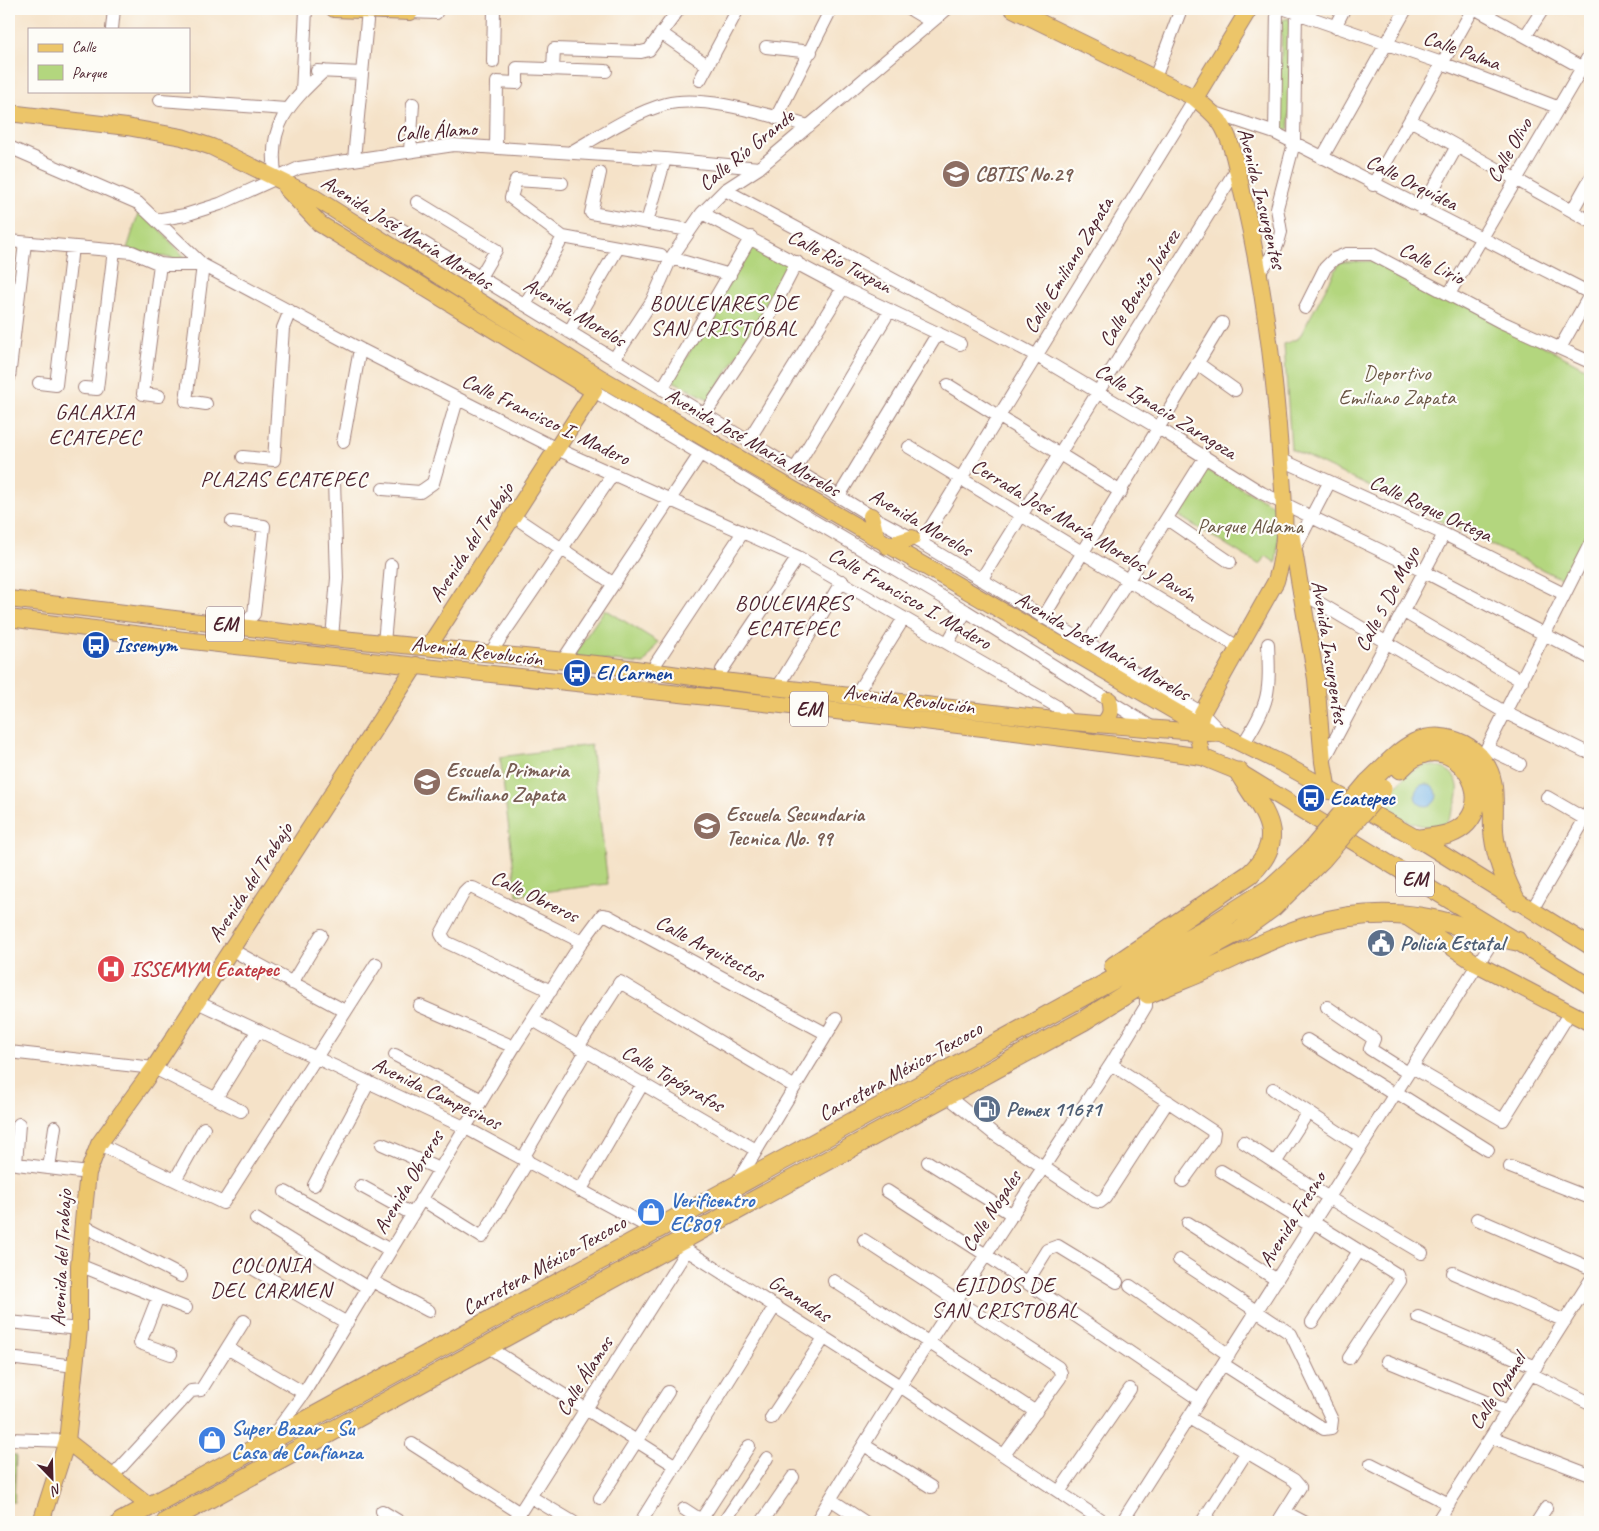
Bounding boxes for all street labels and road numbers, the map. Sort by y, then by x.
street label: Calle Palma [1420,24,1506,77]
street label: Calle Río Grande [693,103,800,197]
street label: Calle Olivo [1480,112,1539,187]
street label: Calle Álamo [394,115,480,147]
street label: Avenida Insurgentes [1232,125,1293,273]
street label: Calle Orquídea [1362,148,1463,217]
street label: Avenida José María Morelos [316,169,499,296]
street label: Calle Emiliano Zapata [1017,190,1120,338]
street label: Calle Río Tuxpan [784,223,898,300]
street label: Calle Benito Juárez [1093,223,1186,351]
street label: Calle Lirio [1395,236,1471,292]
street label: Avenida Morelos [519,271,632,354]
street label: Calle Ignacio Zaragoza [1090,357,1244,466]
street label: Calle Francisco I. Madero [458,367,636,472]
street label: Avenida José María Morelos [661,381,847,504]
street label: Cerrada José María Morelos y Pavón [967,452,1202,608]
street label: Calle Roque Ortega [1366,468,1498,548]
street label: Avenida del Trabajo [423,476,520,607]
street label: Avenida Morelos [865,482,979,563]
street label: Calle Francisco I. Madero [824,541,997,656]
street label: Calle 5 De Mayo [1349,541,1426,656]
street label: Avenida Insurgentes [1306,579,1354,727]
street label: Avenida José María Morelos [1011,585,1197,708]
road number: EM [206,606,244,642]
street label: Avenida Revolución [410,630,545,672]
street label: Avenida Revolución [842,678,977,720]
road number: EM [790,692,828,726]
street label: Avenida del Trabajo [202,816,299,947]
road number: EM [1396,862,1434,896]
street label: Calle Obreros [487,864,585,929]
street label: Calle Arquitectos [651,909,770,988]
street label: Carretera México-Texcoco [814,1014,988,1127]
street label: Calle Topógrafos [617,1038,730,1119]
street label: Avenida Campesinos [368,1051,507,1136]
street label: Avenida Obreros [367,1124,450,1238]
street label: Calle Nogales [955,1164,1028,1256]
street label: Avenida Fresno [1253,1164,1333,1271]
street label: Avenida del Trabajo [44,1187,78,1327]
street label: Carretera México-Texcoco [458,1208,632,1321]
street label: Granadas [764,1268,837,1329]
street label: Calle Álamos [549,1330,620,1421]
street label: Calle Oyamel [1463,1345,1533,1434]

